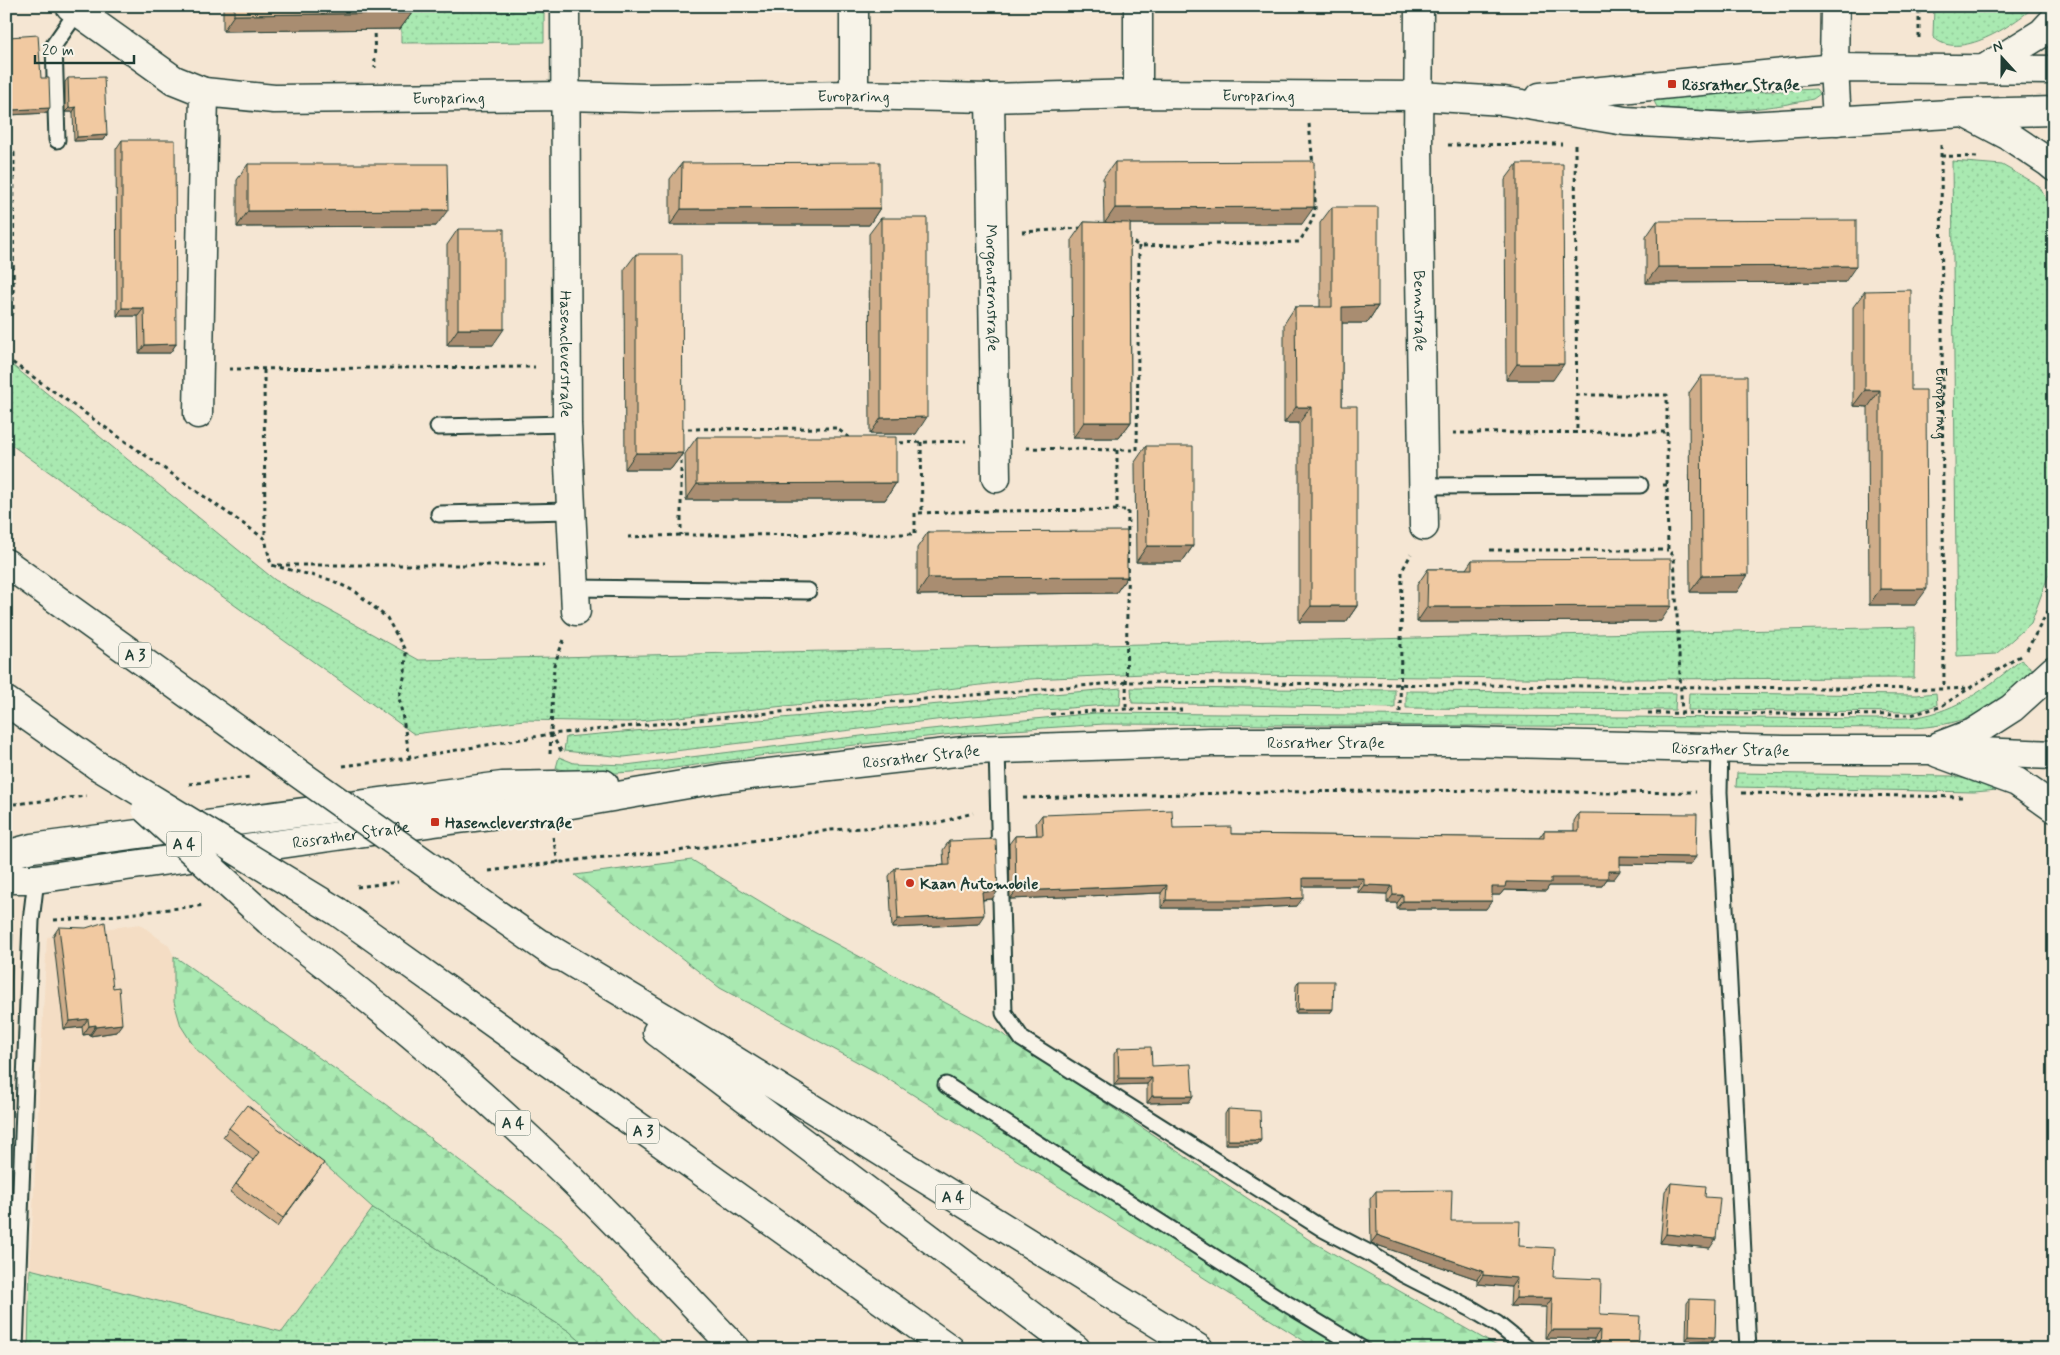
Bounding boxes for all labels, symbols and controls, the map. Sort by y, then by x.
scale bar [35,32,134,64]
north arrow [1978,32,2028,82]
text: N [1990,37,2005,57]
text: 20 m [42,41,74,61]
place label: Rösrather Straße [1682,75,1800,96]
marker: Rösrather Straße [1666,78,1678,90]
street label: Europaring [817,86,890,108]
street label: Europaring [1222,86,1295,107]
street label: Europaring [412,88,485,110]
street label: Morgensternstraße [979,224,1003,352]
street label: Bennstraße [1408,270,1430,352]
street label: Hasencleverstraße [554,290,576,418]
street label: Europaring [1930,367,1952,439]
road number: A 3 [119,642,151,668]
street label: Rösrather Straße [1267,733,1385,754]
street label: Rösrather Straße [1672,738,1790,762]
street label: Rösrather Straße [862,741,980,774]
place label: Hasencleverstraße [445,813,572,834]
marker: Hasencleverstraße [429,816,441,828]
street label: Rösrather Straße [291,817,411,854]
road number: A 4 [166,832,202,856]
place label: Kaan Automobile [920,874,1038,895]
marker: Kaan Automobile [904,877,916,889]
road number: A 4 [496,1110,530,1136]
road number: A 3 [627,1118,659,1144]
road number: A 4 [936,1184,970,1210]

